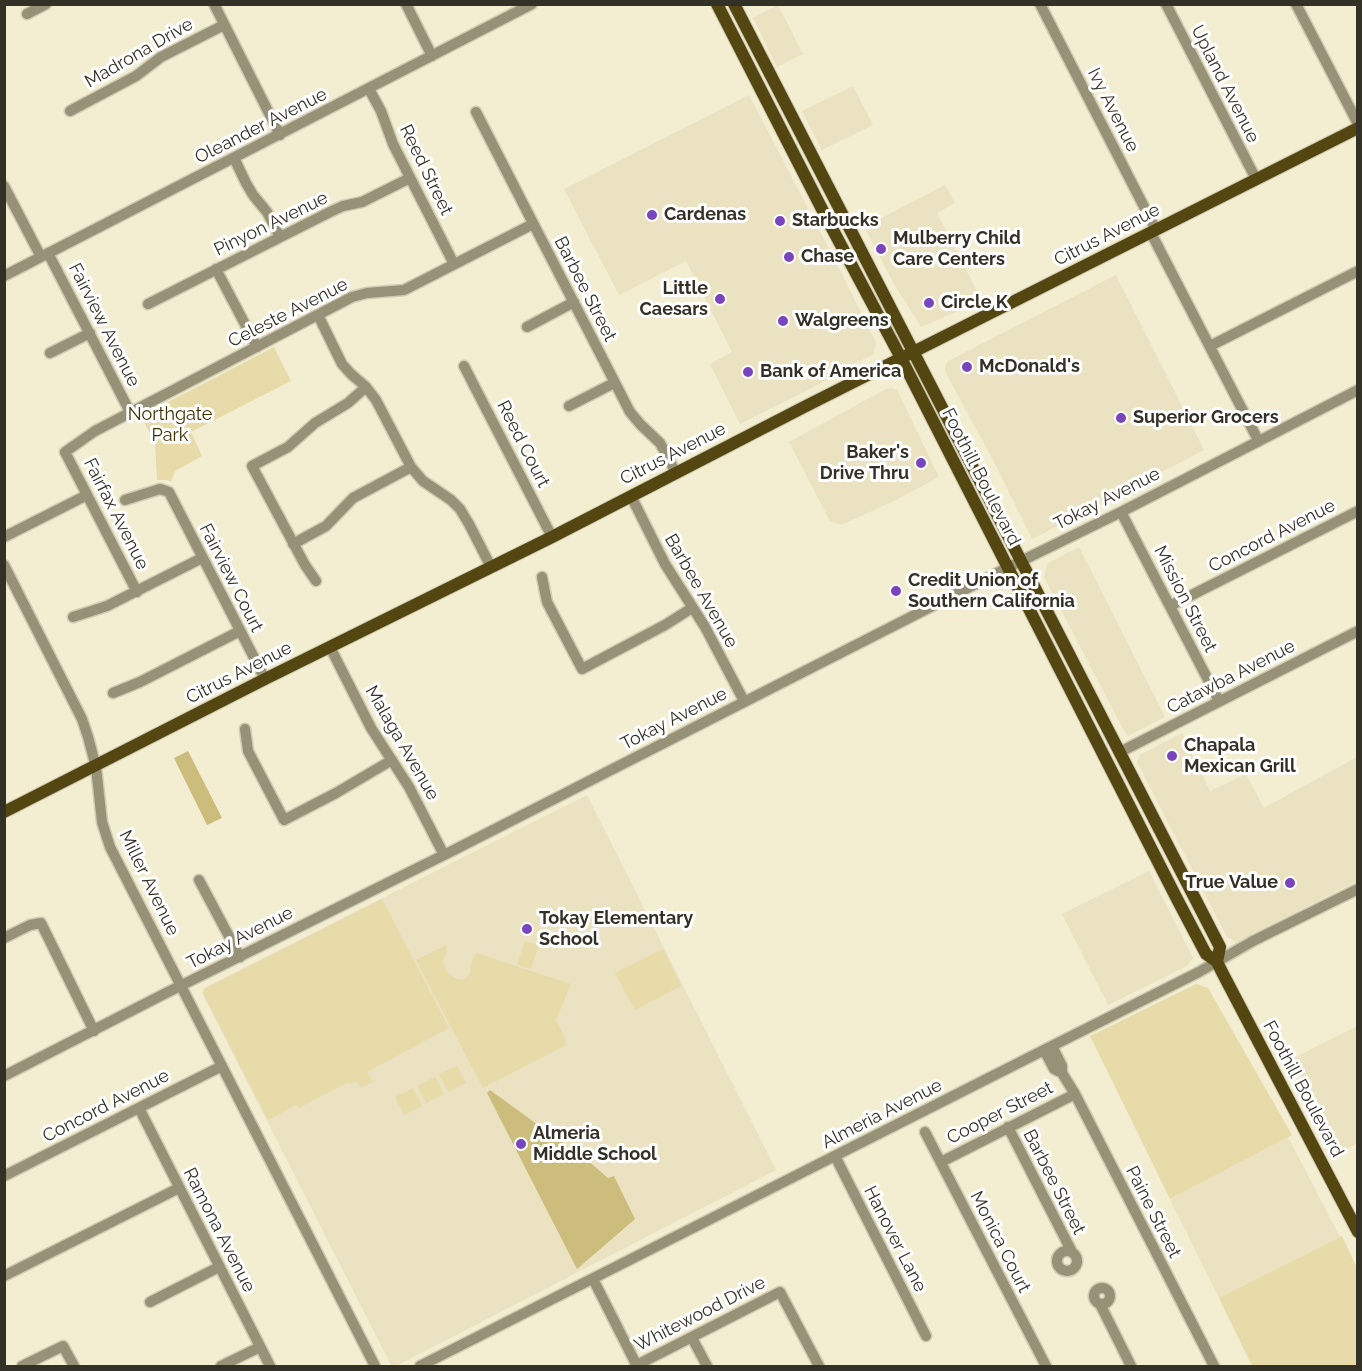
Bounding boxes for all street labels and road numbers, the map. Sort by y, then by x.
street label: Madrona Drive [81,13,197,93]
street label: Upland Avenue [1186,22,1264,146]
street label: Ivy Avenue [1083,64,1143,156]
street label: Oleander Avenue [191,83,331,169]
street label: Reed Street [395,121,457,219]
street label: Pinyon Avenue [211,187,331,261]
street label: Citrus Avenue [1051,199,1163,271]
street label: Barbee Street [549,233,621,345]
street label: Fairview Avenue [64,260,144,390]
street label: Celeste Avenue [225,274,351,352]
street label: Reed Court [492,397,554,491]
street label: Foothill Boulevard [937,405,1025,549]
street label: Citrus Avenue [617,418,729,490]
street label: Fairfax Avenue [79,455,153,573]
street label: Tokay Avenue [1050,463,1164,535]
street label: Concord Avenue [1205,495,1339,577]
street label: Fairview Court [194,520,268,636]
street label: Barbee Avenue [660,530,742,652]
street label: Mission Street [1149,542,1221,656]
street label: Catawba Avenue [1163,635,1299,719]
street label: Citrus Avenue [183,637,295,709]
street label: Malaga Avenue [360,682,444,804]
street label: Tokay Avenue [617,683,731,755]
street label: Miller Avenue [114,827,184,939]
street label: Tokay Avenue [183,902,297,974]
street label: Foothill Boulevard [1258,1017,1348,1161]
street label: Concord Avenue [39,1065,173,1147]
street label: Almeria Avenue [818,1074,946,1154]
street label: Cooper Street [943,1077,1057,1149]
street label: Barbee Street [1018,1126,1090,1238]
street label: Paine Street [1121,1162,1185,1262]
street label: Ramona Avenue [178,1164,260,1296]
street label: Hanover Lane [859,1182,931,1296]
street label: Monica Court [965,1188,1035,1296]
street label: Whitewood Drive [631,1272,769,1356]

